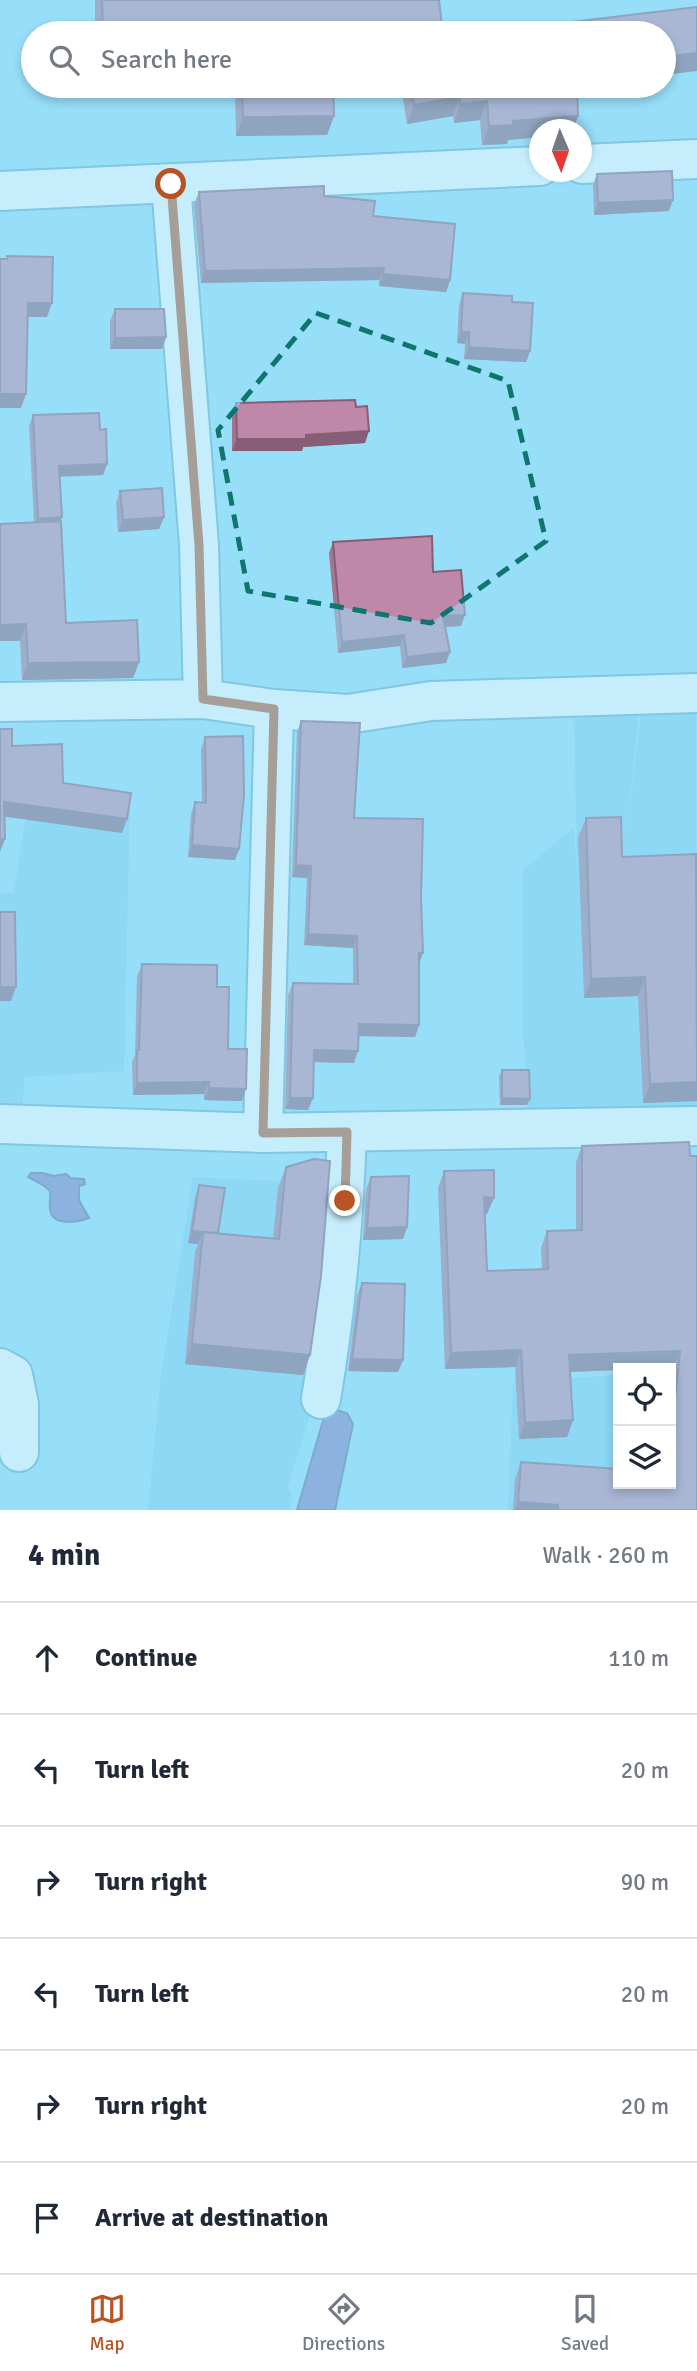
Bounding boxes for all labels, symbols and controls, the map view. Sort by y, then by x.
search box [21,21,676,98]
icon: search [45,41,83,79]
text: Search here [101,44,232,76]
north arrow [529,119,592,182]
route start [155,168,186,199]
route end [329,1185,360,1216]
map controls [613,1363,676,1489]
button: locate [613,1363,676,1426]
button: layers [613,1426,676,1489]
text: 4 min [28,1537,100,1574]
text: Walk · 260 m [543,1541,669,1570]
icon: ahead [28,1639,66,1677]
text: Continue [95,1642,197,1674]
text: 110 m [608,1644,669,1673]
icon: left [28,1751,66,1789]
text: Turn left [95,1754,189,1786]
text: 20 m [621,1756,669,1785]
icon: right [28,1863,66,1901]
text: Turn right [95,1866,207,1898]
text: 90 m [621,1868,669,1897]
icon: left [28,1975,66,2013]
text: Turn left [95,1978,189,2010]
text: 20 m [621,1980,669,2009]
icon: right [28,2087,66,2125]
text: Turn right [95,2090,207,2122]
text: 20 m [621,2092,669,2121]
icon: arrive [28,2199,66,2237]
text: Arrive at destination [95,2202,328,2234]
tab: Map [88,2290,126,2356]
tab: Directions [302,2290,385,2356]
tab: Saved [561,2290,609,2356]

